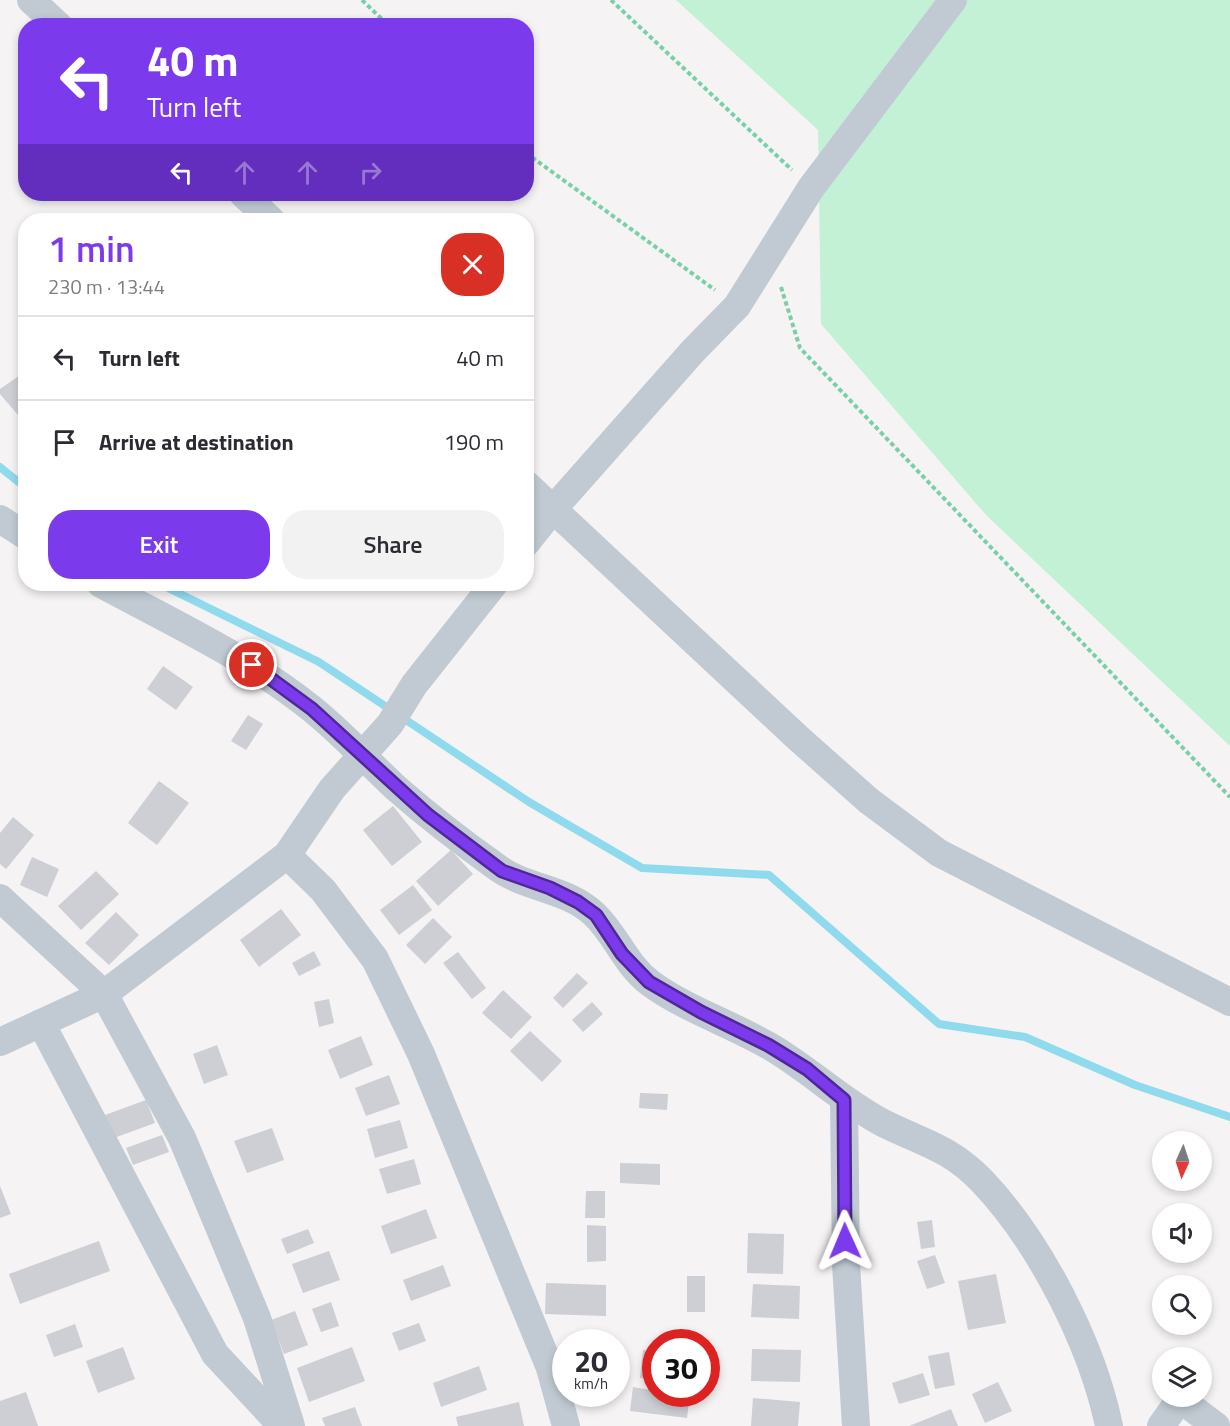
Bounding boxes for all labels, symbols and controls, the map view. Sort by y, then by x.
text: 40 m [147,28,239,92]
icon: left [48,42,126,120]
text: Turn left [147,86,241,127]
icon: left [165,156,198,189]
icon: ahead [228,156,261,189]
icon: ahead [291,156,324,189]
icon: right [354,156,387,189]
text: 1 min [48,221,135,276]
button: close [441,233,504,296]
text: 230 m · 13:44 [48,271,165,302]
text: Turn left [99,341,180,375]
text: 40 m [456,341,504,375]
icon: left [48,342,81,375]
text: Arrive at destination [99,425,294,459]
text: 190 m [444,425,504,459]
icon: arrive [48,426,81,459]
button: Exit [48,510,270,579]
button: Share [282,510,504,579]
pin [226,639,277,690]
icon: arrive [235,648,268,681]
north arrow [1152,1131,1212,1191]
map controls [1152,1131,1212,1407]
button: sound [1152,1203,1212,1263]
position arrow [813,1209,877,1273]
button: search [1152,1275,1212,1335]
speed limit sign: 30 [642,1329,720,1407]
text: 20 [574,1338,608,1384]
button: layers [1152,1347,1212,1407]
text: km/h [574,1372,608,1395]

